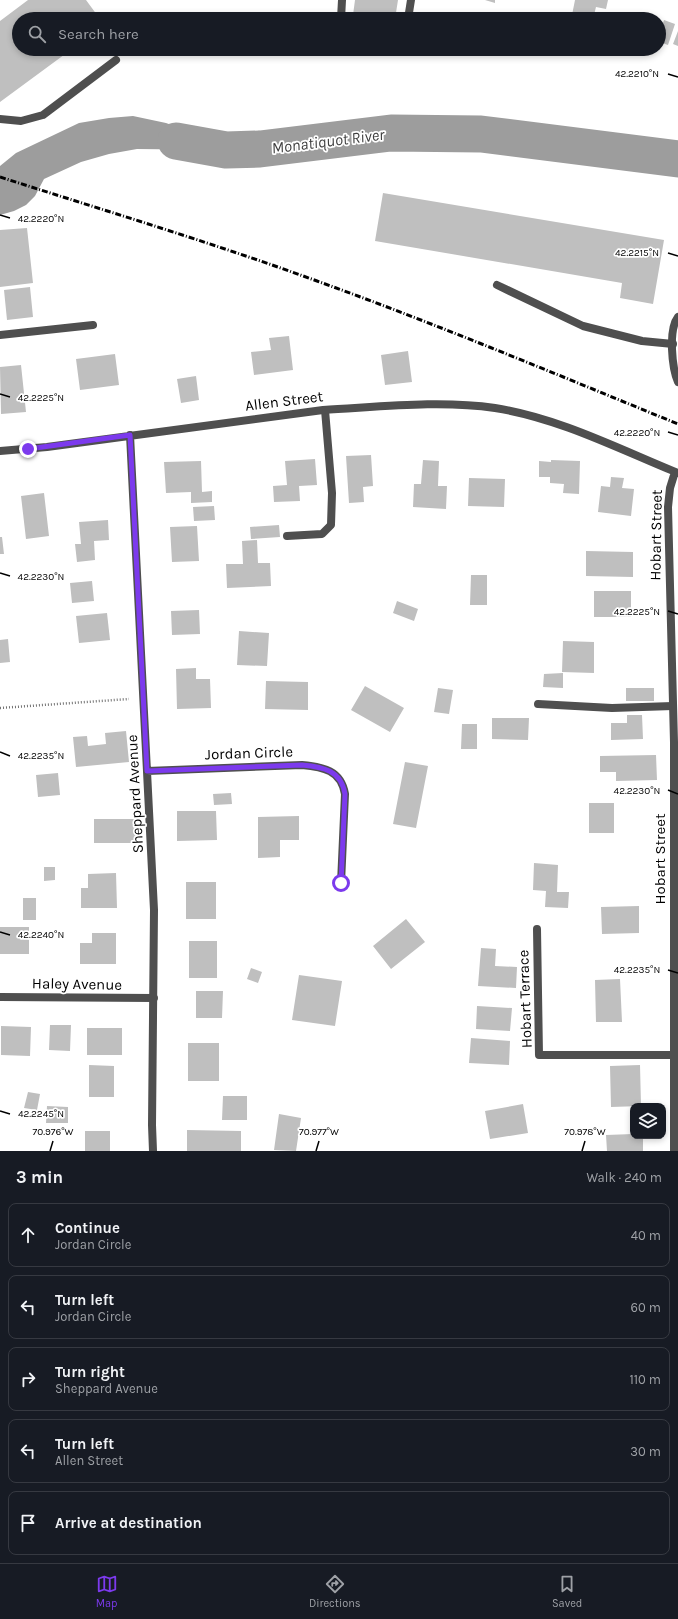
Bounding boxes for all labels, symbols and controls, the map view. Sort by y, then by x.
search box [12,12,666,56]
icon: search [26,23,48,45]
text: Search here [58,25,139,43]
text: 42.2210°N [615,68,659,80]
water label: Monatiquot River [270,125,386,157]
text: 42.2220°N [18,213,64,225]
text: 42.2215°N [615,247,659,259]
street label: Allen Street [244,387,324,415]
text: 42.2225°N [18,392,64,404]
text: 42.2220°N [614,427,660,439]
route end [19,440,37,458]
street label: Hobart Street [646,489,666,581]
text: 42.2230°N [18,571,64,583]
text: 42.2225°N [614,606,660,618]
street label: Sheppard Avenue [123,734,147,854]
street label: Jordan Circle [205,742,293,764]
text: 42.2235°N [18,750,64,762]
text: 42.2230°N [614,785,660,797]
street label: Hobart Street [651,813,669,905]
route start [332,874,350,892]
text: 42.2240°N [18,929,64,941]
street label: Hobart Terrace [514,949,536,1049]
text: 42.2235°N [614,964,660,976]
street label: Haley Avenue [32,974,122,994]
map controls [630,1103,666,1139]
button: layers [630,1103,666,1139]
text: 42.2245°N [18,1108,64,1120]
text: 70.976°W [33,1126,74,1138]
text: 70.977°W [299,1126,339,1138]
text: 70.978°W [564,1126,606,1138]
text: 3 min [16,1167,63,1187]
text: Walk · 240 m [586,1170,662,1185]
text: Continue [55,1219,120,1237]
icon: ahead [17,1224,39,1246]
text: 40 m [631,1228,661,1243]
text: Jordan Circle [55,1237,131,1252]
text: Turn left [55,1291,114,1309]
icon: left [17,1296,39,1318]
text: 60 m [631,1300,661,1315]
text: Jordan Circle [55,1309,131,1324]
text: Turn right [55,1363,125,1381]
icon: right [17,1368,39,1390]
text: 110 m [629,1372,661,1387]
text: Sheppard Avenue [55,1381,158,1396]
text: Turn left [55,1435,114,1453]
icon: left [17,1440,39,1462]
text: 30 m [630,1444,661,1459]
text: Allen Street [55,1453,123,1468]
icon: arrive [17,1512,39,1534]
text: Arrive at destination [55,1514,202,1532]
tab: Map [96,1573,118,1610]
tab: Directions [309,1573,361,1610]
tab: Saved [552,1573,582,1610]

